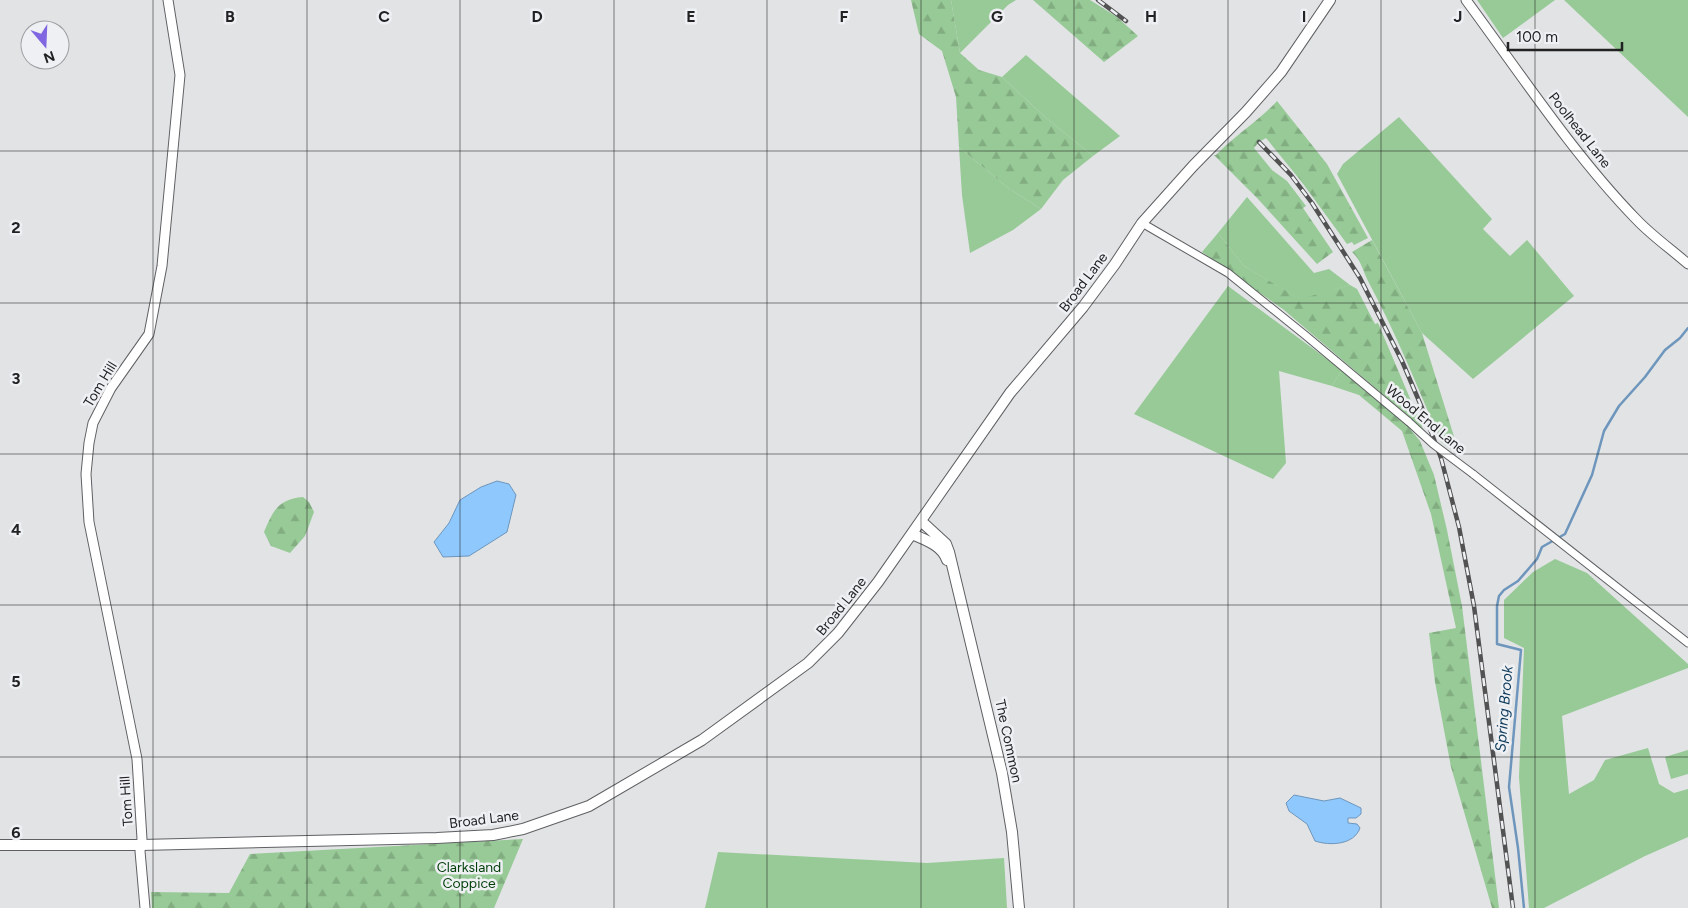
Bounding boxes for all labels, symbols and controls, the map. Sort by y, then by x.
text: B [225,7,235,26]
text: C [378,7,390,26]
text: D [531,7,543,26]
text: E [686,7,696,26]
text: F [840,7,849,26]
text: G [991,7,1003,26]
text: H [1145,7,1157,26]
text: I [1302,7,1306,26]
text: J [1454,7,1462,26]
north arrow [20,20,70,70]
scale bar [1508,20,1622,52]
text: 100 m [1516,28,1558,46]
text: N [41,47,57,67]
street label: Poolhead Lane [1545,89,1615,172]
text: 2 [11,218,21,237]
street label: Broad Lane [1056,249,1111,315]
street label: Tom Hill [80,358,121,410]
text: 3 [12,369,21,388]
street label: Wood End Lane [1383,381,1469,458]
text: 4 [11,520,21,539]
street label: Broad Lane [813,573,870,639]
water label: Spring Brook [1491,664,1517,753]
text: 5 [11,672,21,691]
street label: The Common [991,698,1026,784]
street label: Tom Hill [116,775,137,827]
street label: Broad Lane [448,807,520,832]
text: 6 [11,823,21,842]
park label: Clarksland Coppice [437,859,501,892]

